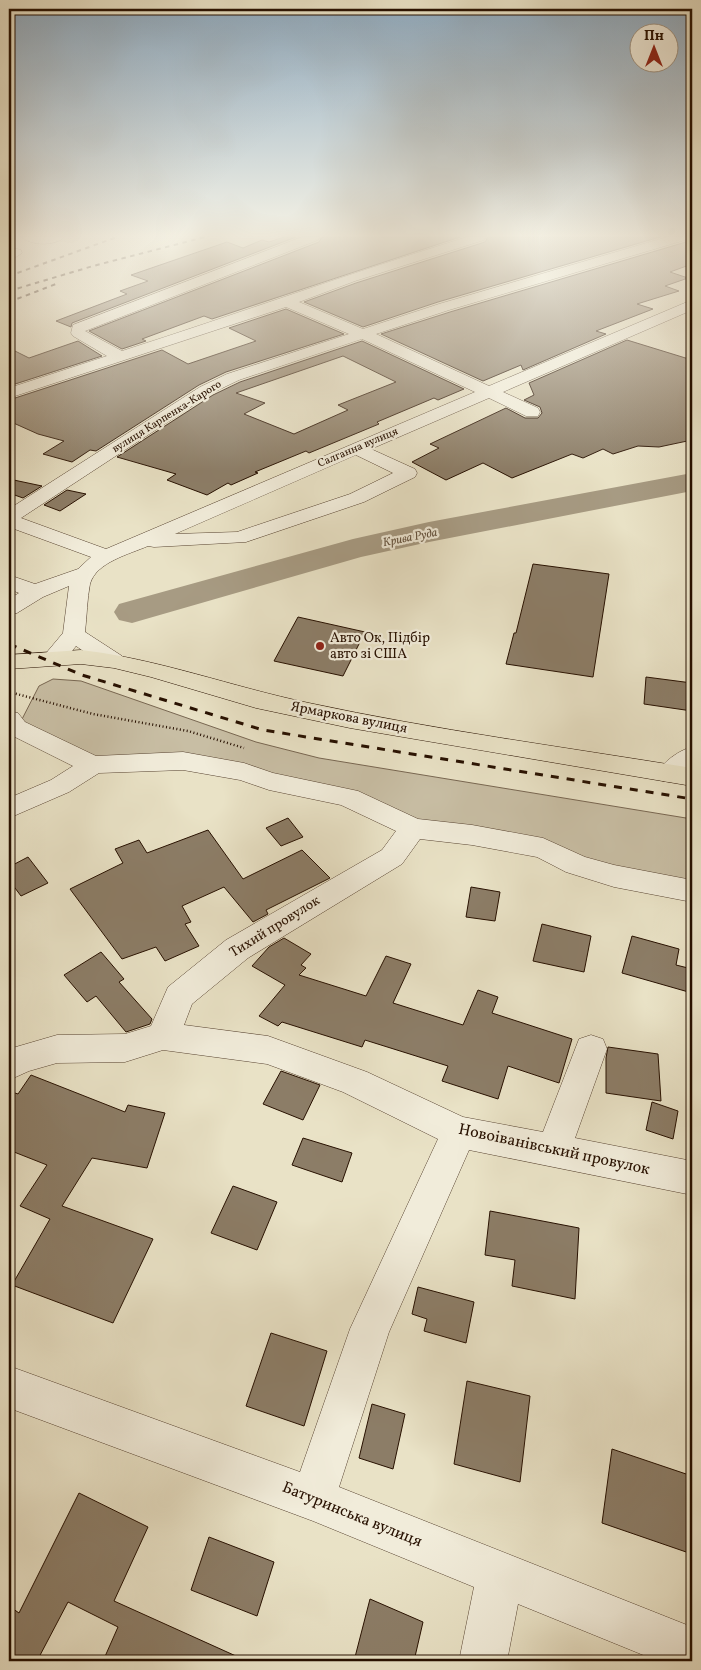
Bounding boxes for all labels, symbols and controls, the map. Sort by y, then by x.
north arrow [628,22,678,72]
text: Пн [644,27,664,46]
street label: вулиця Карпенка-Карого [109,377,225,457]
street label: Салганна вулиця [315,424,401,472]
water label: Крива Руда [381,525,439,551]
place label: Авто Ок, Підбір авто зі США [330,629,430,664]
marker: Авто Ок, Підбір авто зі США [314,640,326,652]
street label: Ярмаркова вулиця [289,697,409,739]
street label: Тихий провулок [226,891,324,962]
street label: Новоіванівський провулок [456,1119,652,1181]
street label: Батуринська вулиця [279,1477,425,1553]

